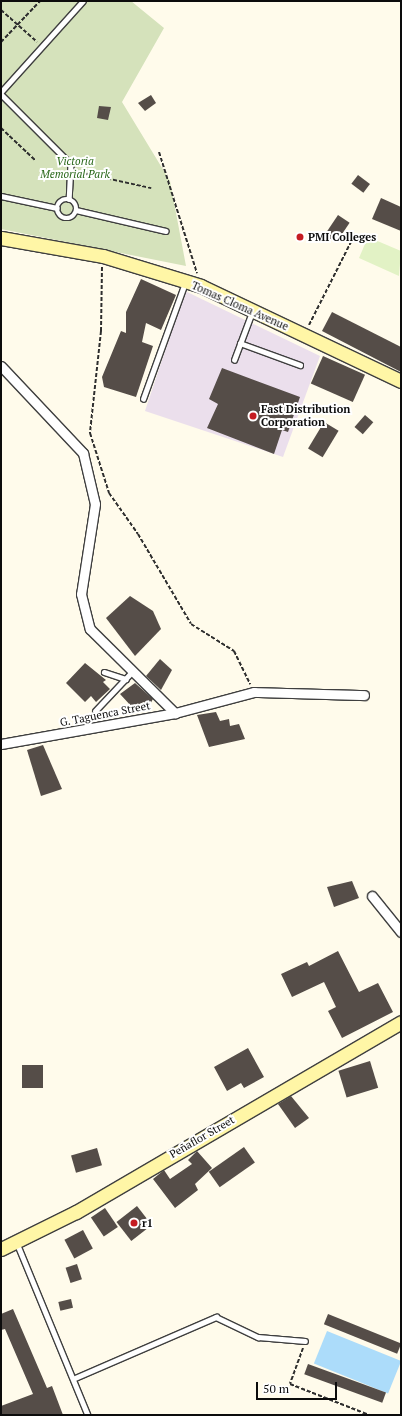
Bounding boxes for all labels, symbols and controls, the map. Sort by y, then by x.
park label: Victoria Memorial Park [40,155,110,181]
place label: PMI Colleges [308,230,376,244]
marker: PMI Colleges [295,232,305,242]
street label: Tomas Cloma Avenue [189,279,291,333]
place label: Fast Distribution Corporation [261,403,350,429]
marker: Fast Distribution Corporation [248,411,258,421]
street label: G. Taguenca Street [58,699,152,729]
street label: Peñaflor Street [167,1113,237,1161]
place label: r1 [142,1216,153,1230]
marker: r1 [129,1218,139,1228]
scale bar [258,1374,339,1400]
text: 50 m [263,1381,289,1396]

